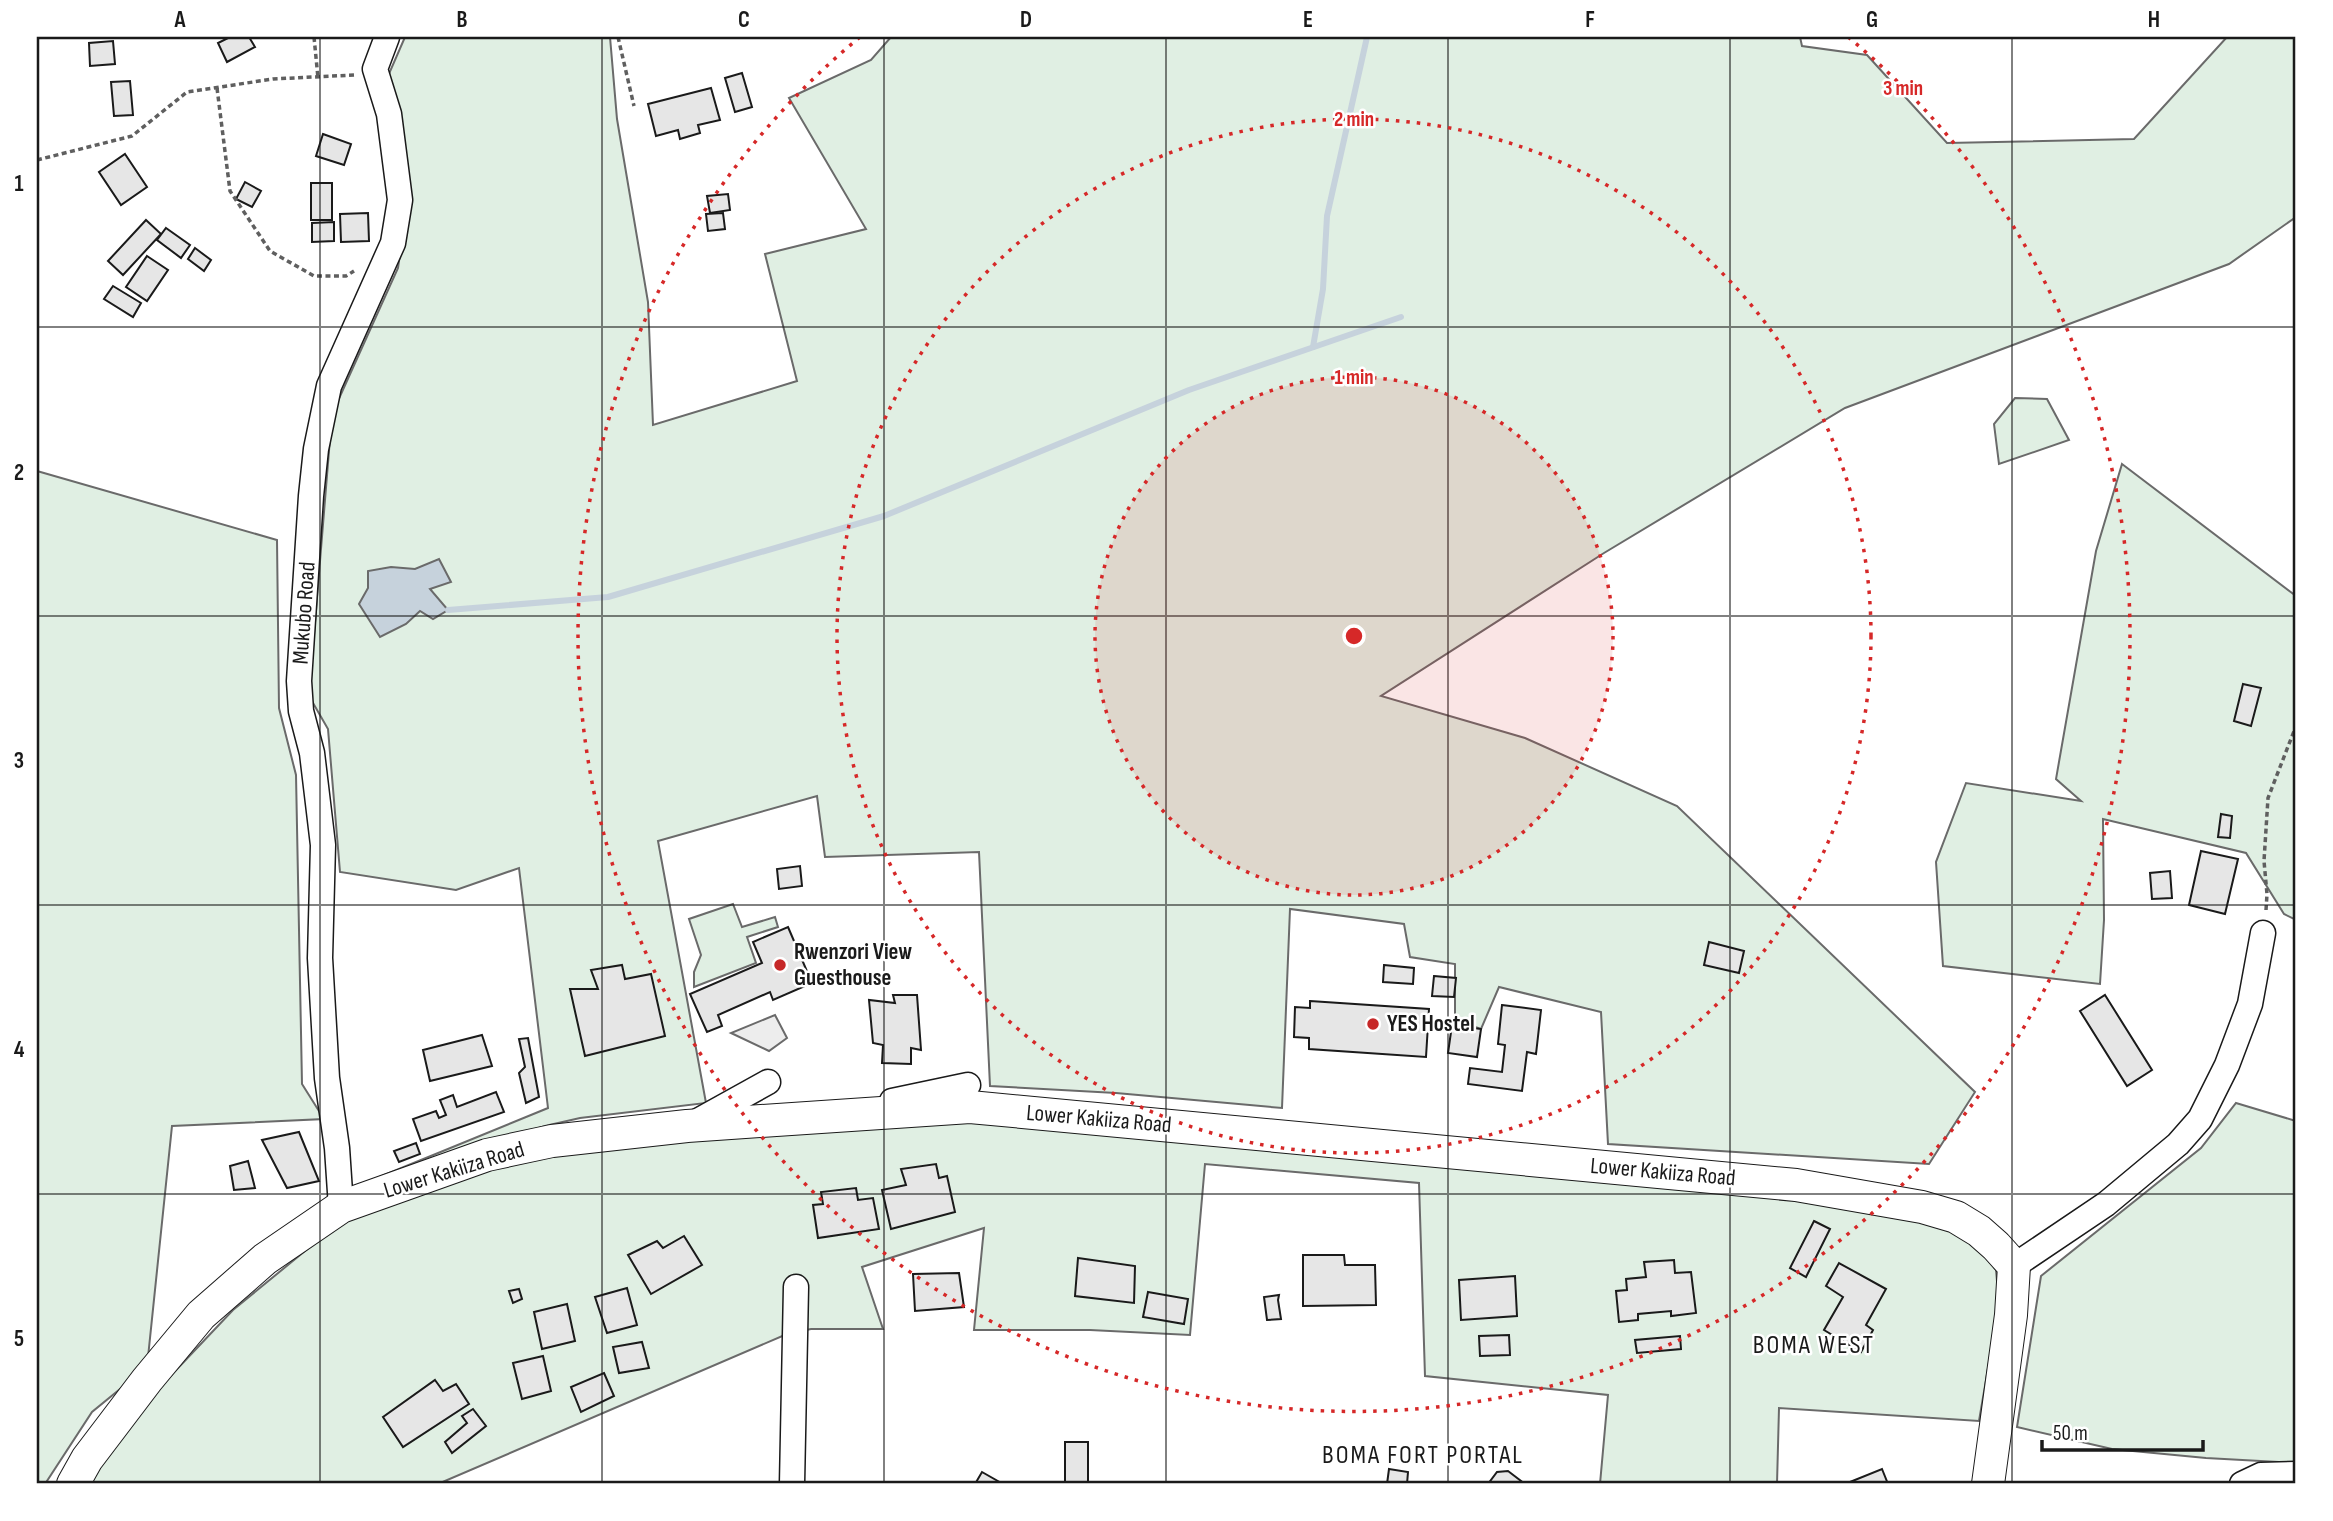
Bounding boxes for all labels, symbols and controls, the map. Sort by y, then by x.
text: A [174,6,187,34]
text: B [457,6,468,34]
text: C [738,6,750,34]
text: D [1020,6,1032,34]
text: E [1303,6,1313,34]
text: F [1585,6,1595,34]
text: G [1866,6,1878,34]
text: H [2148,6,2160,34]
text: 3 min [1883,76,1923,101]
text: 2 min [1334,107,1374,132]
text: 1 [14,170,24,198]
text: 1 min [1334,365,1374,390]
text: 2 [14,459,24,487]
street label: Mukubo Road [286,561,322,665]
centre of rings [1342,624,1366,648]
text: 3 [14,747,24,775]
place label: Rwenzori View Guesthouse [794,938,912,992]
marker: Rwenzori View Guesthouse [772,957,788,973]
place label: YES Hostel [1387,1010,1475,1038]
marker: YES Hostel [1365,1016,1381,1032]
text: 4 [14,1036,25,1064]
street label: Lower Kakiiza Road [1025,1099,1173,1139]
street label: Lower Kakiiza Road [380,1135,528,1205]
street label: Lower Kakiiza Road [1589,1152,1737,1192]
text: 5 [14,1325,24,1353]
district label: BOMA WEST [1753,1330,1875,1361]
scale bar [2042,1409,2204,1453]
text: 50 m [2053,1421,2088,1446]
district label: BOMA FORT PORTAL [1322,1440,1524,1471]

